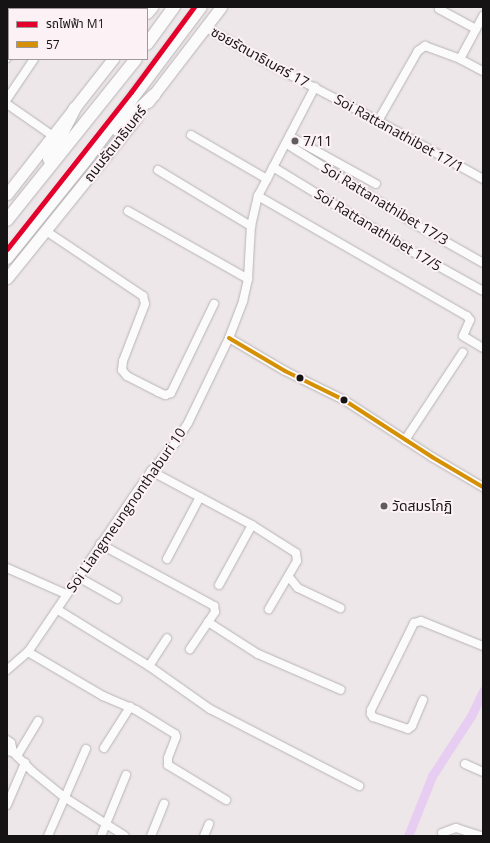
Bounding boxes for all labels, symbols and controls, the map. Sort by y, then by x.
legend [8,8,148,60]
text: รถไฟฟ้า M1 [46,15,105,32]
street label: ซอยรัตนาธิเบศร์ 17 [208,23,312,91]
text: 57 [46,36,60,53]
street label: Soi Rattanathibet 17/1 [331,90,467,176]
street label: ถนนรัตนาธิเบศร์ [80,103,150,185]
place label: 7/11 [303,133,332,149]
marker: 7/11 [290,136,300,146]
street label: Soi Rattanathibet 17/3 [318,159,452,249]
street label: Soi Rattanathibet 17/5 [311,185,445,275]
unlabelled marker [295,373,305,383]
unlabelled marker [339,395,349,405]
street label: Soi Liangmeungnonthaburi 10 [63,425,189,595]
place label: วัดสมรโกฏิ [392,498,452,514]
marker: วัดสมรโกฏิ [379,501,389,511]

